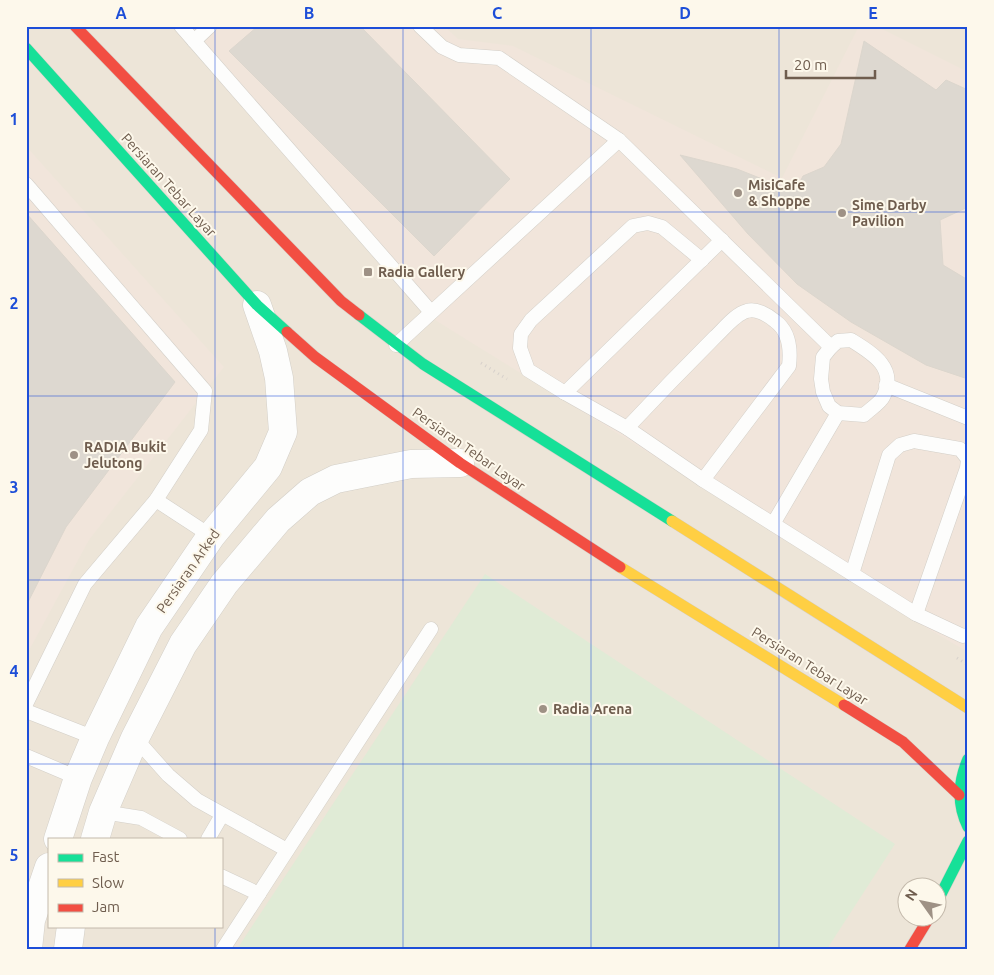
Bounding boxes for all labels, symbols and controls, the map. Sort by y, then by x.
text: A [115,4,127,22]
text: B [304,4,314,22]
text: C [492,4,502,22]
text: D [679,4,691,22]
text: E [868,4,878,22]
scale bar [786,48,875,80]
text: 20 m [794,56,827,73]
text: 1 [9,110,19,128]
street label: Persiaran Tebar Layar [118,130,220,241]
place label: MisiCafe & Shoppe [748,177,810,209]
marker: MisiCafe & Shoppe [732,187,744,199]
place label: Sime Darby Pavilion [852,197,927,229]
marker: Sime Darby Pavilion [836,207,848,219]
place label: Radia Gallery [378,264,466,280]
marker: Radia Gallery [362,266,374,278]
text: 2 [9,294,19,312]
street label: Persiaran Tebar Layar [410,404,529,494]
place label: RADIA Bukit Jelutong [84,439,166,471]
marker: RADIA Bukit Jelutong [68,449,80,461]
text: 3 [9,478,19,496]
street label: Persiaran Arked [153,526,223,616]
street label: Persiaran Tebar Layar [749,624,872,709]
text: 4 [9,662,19,680]
place label: Radia Arena [553,701,632,717]
marker: Radia Arena [537,703,549,715]
legend [48,838,222,928]
text: 5 [9,846,19,864]
text: Fast [92,848,120,865]
text: Slow [92,874,125,891]
north arrow [896,878,946,928]
text: N [902,886,921,904]
text: Jam [92,898,120,915]

